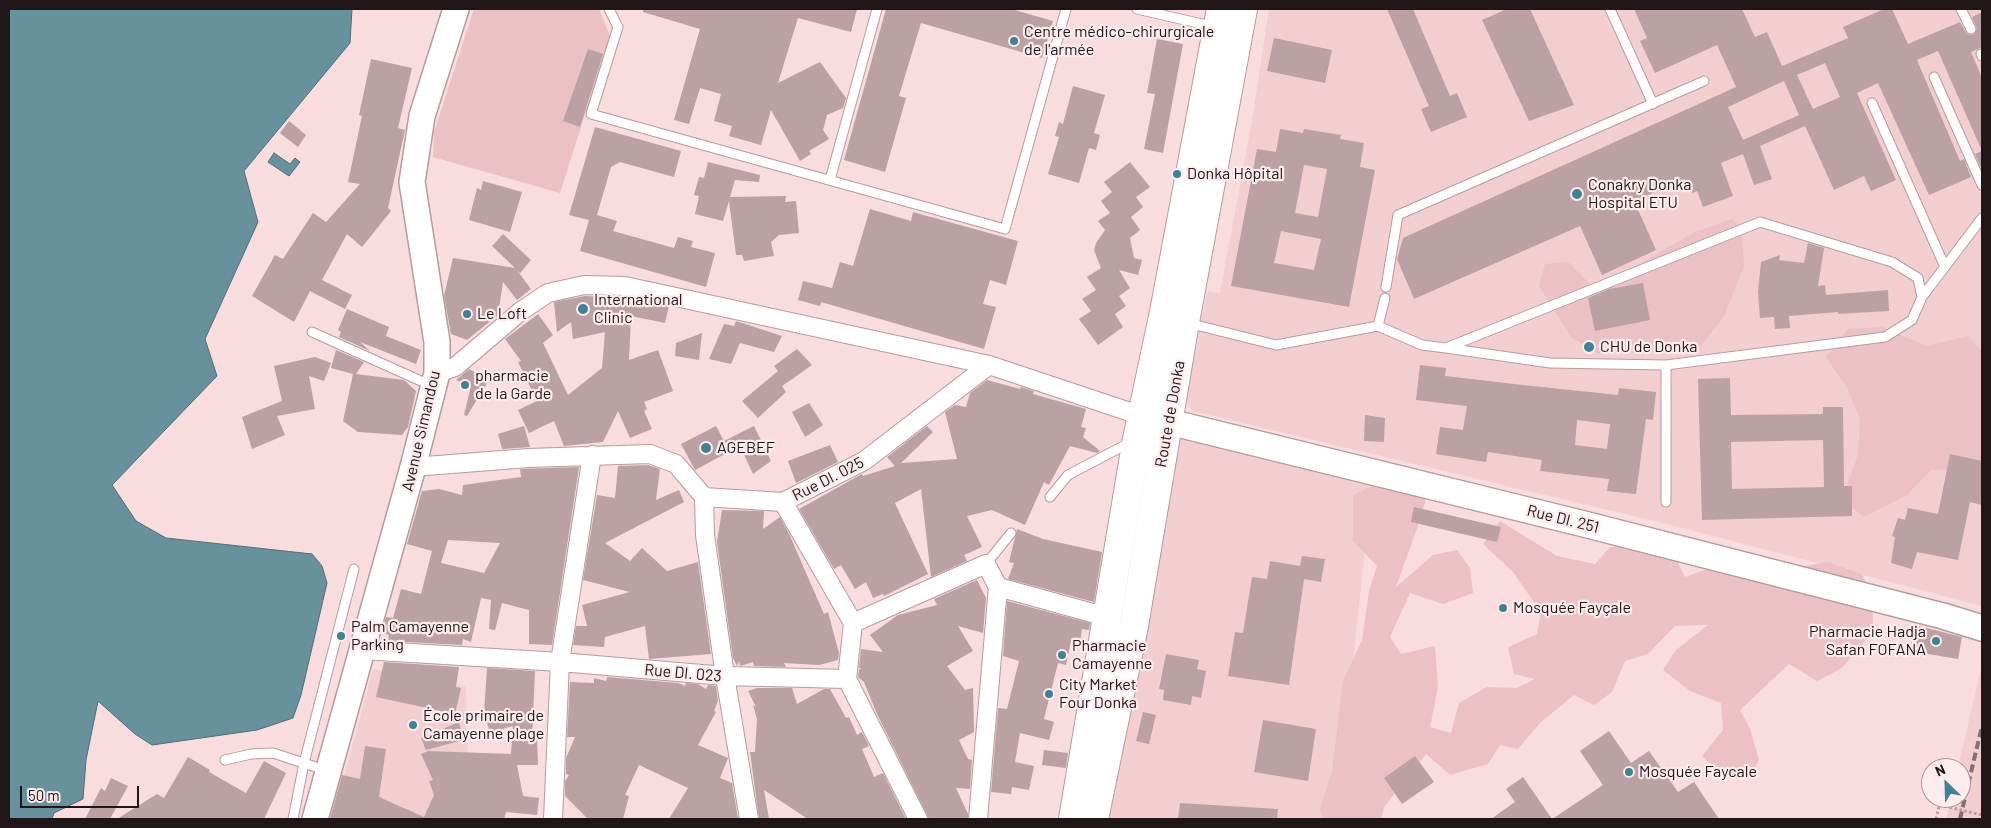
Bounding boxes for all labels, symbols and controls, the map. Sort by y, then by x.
place label: Centre médico-chirurgicale de l'armée [1024,22,1214,60]
marker: Centre médico-chirurgicale de l'armée [1008,35,1020,47]
place label: Donka Hôpital [1187,164,1283,184]
marker: Donka Hôpital [1171,168,1183,180]
place label: Conakry Donka Hospital ETU [1588,175,1691,213]
marker: Conakry Donka Hospital ETU [1570,187,1584,201]
place label: International Clinic [594,290,683,328]
marker: International Clinic [576,302,590,316]
place label: Le Loft [477,304,527,324]
marker: Le Loft [461,308,473,320]
place label: CHU de Donka [1600,337,1697,357]
marker: CHU de Donka [1582,340,1596,354]
street label: Route de Donka [1151,359,1189,469]
place label: pharmacie de la Garde [475,366,551,404]
street label: Avenue Simandou [398,369,444,493]
marker: pharmacie de la Garde [459,379,471,391]
place label: AGEBEF [717,438,775,458]
marker: AGEBEF [699,441,713,455]
street label: Rue DI. 025 [789,453,867,505]
street label: Rue DI. 251 [1525,501,1601,537]
place label: Mosquée Fayçale [1513,598,1631,618]
marker: Mosquée Fayçale [1497,602,1509,614]
place label: Palm Camayenne Parking [351,617,469,655]
place label: Pharmacie Hadja Safan FOFANA [1809,622,1926,660]
marker: Palm Camayenne Parking [335,630,347,642]
marker: Pharmacie Hadja Safan FOFANA [1930,635,1942,647]
place label: Pharmacie Camayenne [1072,636,1152,674]
marker: Pharmacie Camayenne [1056,649,1068,661]
street label: Rue DI. 023 [644,660,722,686]
place label: City Market Four Donka [1059,675,1137,713]
marker: City Market Four Donka [1043,688,1055,700]
place label: École primaire de Camayenne plage [423,706,544,744]
marker: École primaire de Camayenne plage [407,719,419,731]
north arrow [1921,758,1971,808]
text: N [1932,760,1948,779]
place label: Mosquée Faycale [1639,762,1757,782]
marker: Mosquée Faycale [1623,766,1635,778]
scale bar [22,776,141,808]
text: 50 m [28,786,60,804]

